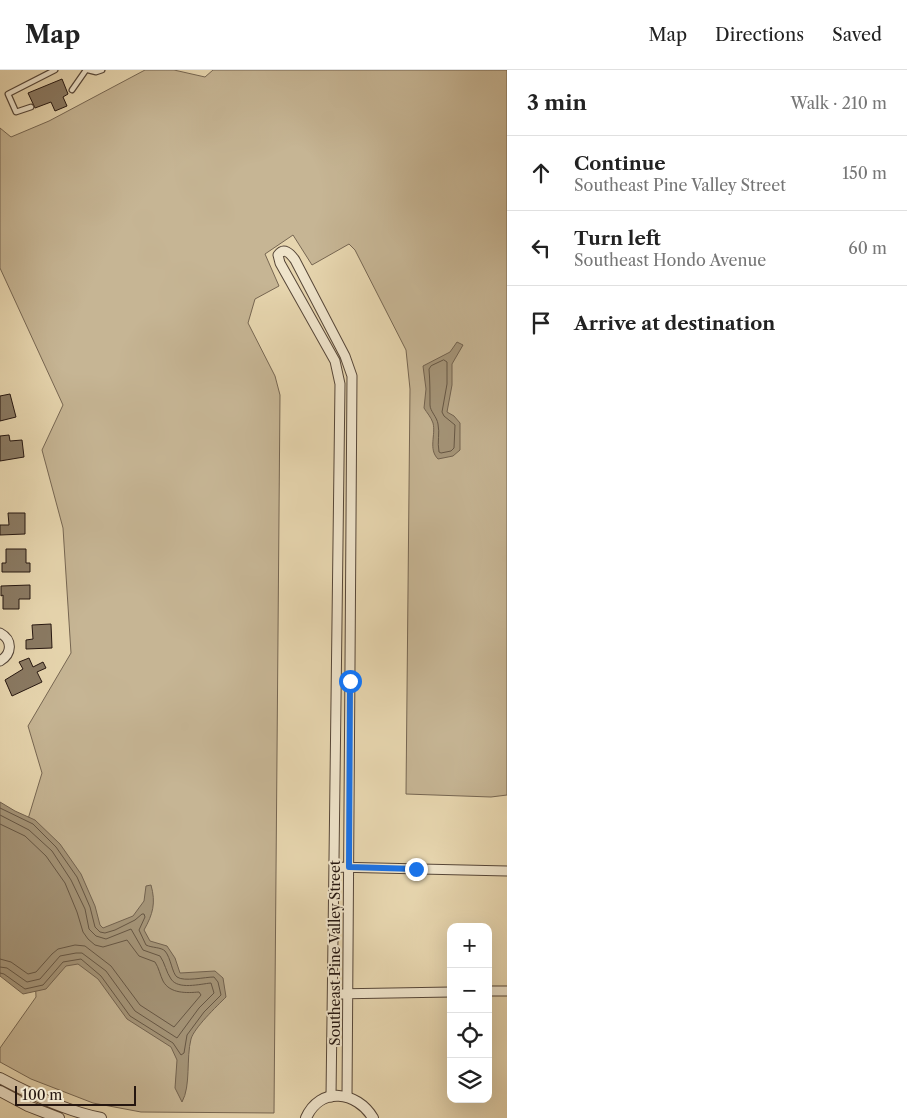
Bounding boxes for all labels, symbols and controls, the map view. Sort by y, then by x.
text: Map [25,20,80,49]
text: Map [648,24,687,46]
text: Directions [715,24,804,46]
text: Saved [832,24,882,46]
text: 3 min [527,90,587,115]
text: Walk · 210 m [791,93,887,113]
text: Continue [574,152,666,175]
icon: ahead [527,159,555,187]
text: 150 m [842,163,887,183]
text: Southeast Pine Valley Street [574,175,786,195]
text: Turn left [574,227,661,250]
icon: left [527,234,555,262]
text: 60 m [848,238,887,258]
text: Southeast Hondo Avenue [574,250,766,270]
icon: arrive [527,309,555,337]
text: Arrive at destination [574,312,775,335]
route start [339,670,362,693]
route end [405,858,428,881]
street label: Southeast Pine Valley Street [326,860,344,1046]
map controls [447,923,492,1103]
button: + [447,923,492,968]
button: − [447,968,492,1013]
button: locate [447,1013,492,1058]
button: layers [447,1058,492,1103]
scale bar [15,1083,136,1106]
text: 100 m [22,1086,62,1104]

